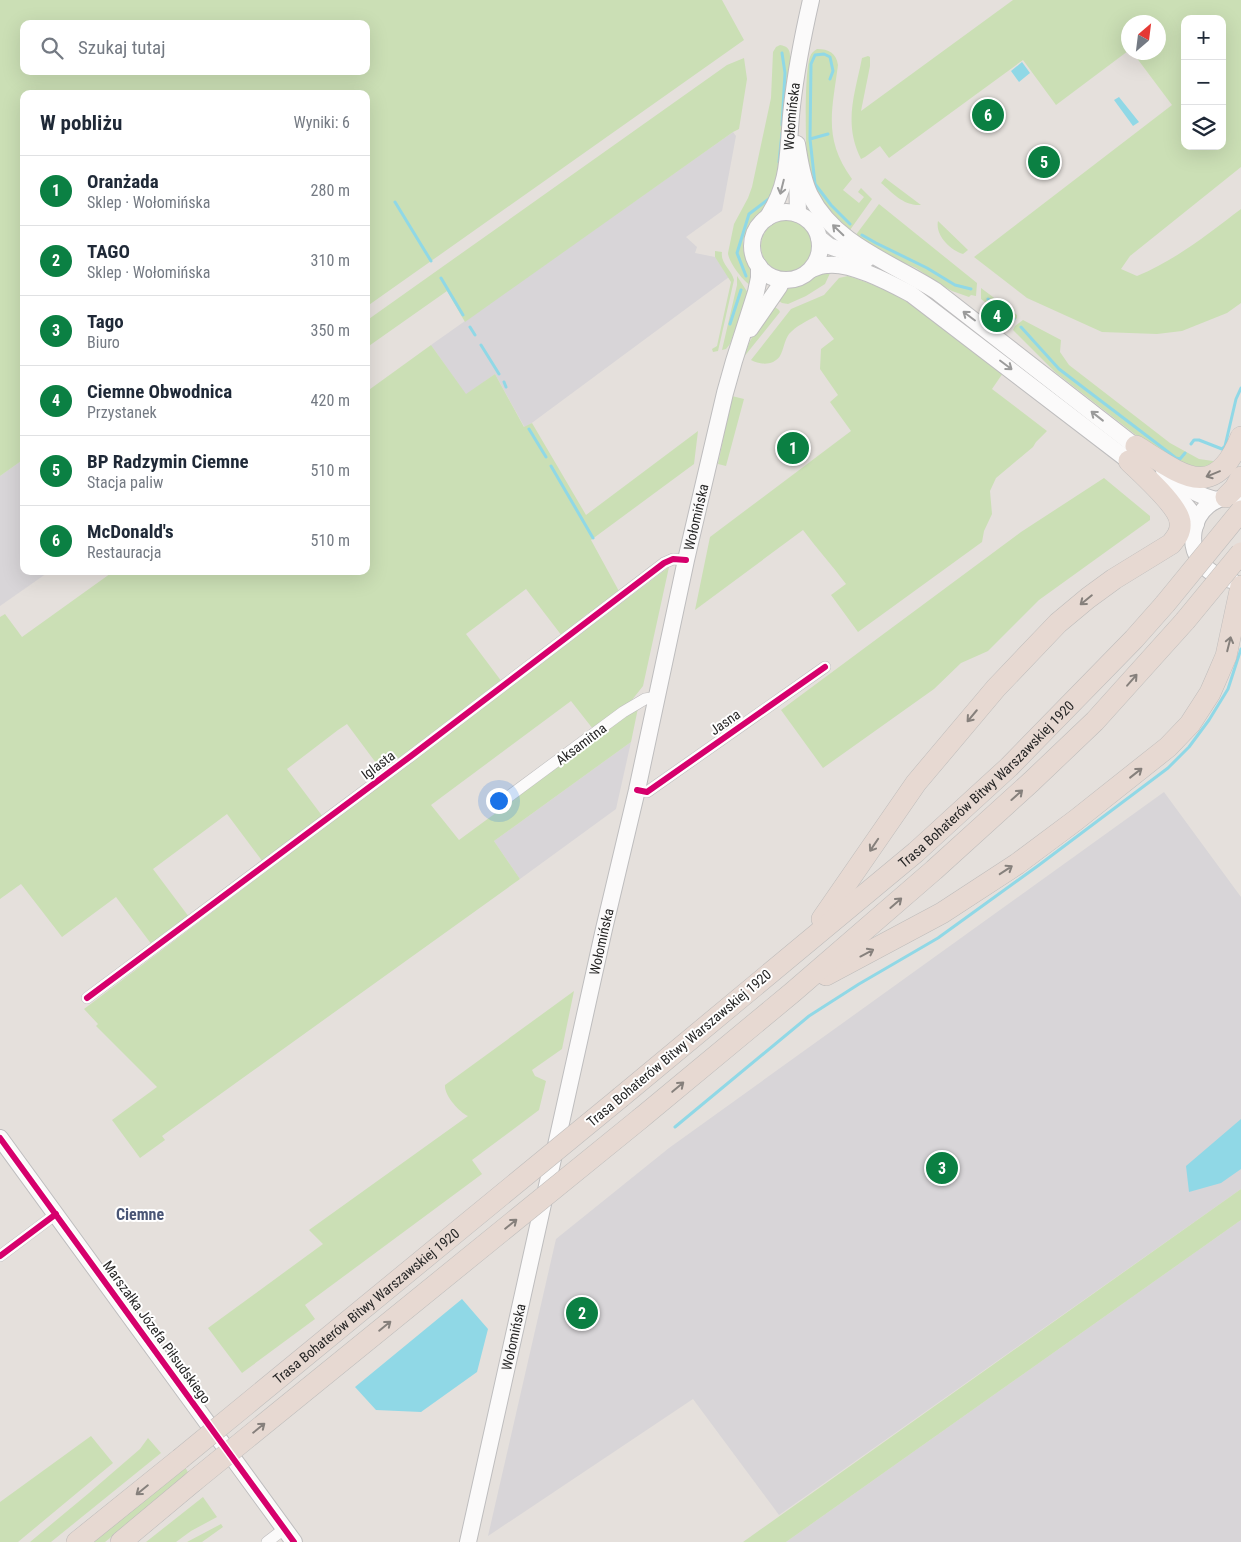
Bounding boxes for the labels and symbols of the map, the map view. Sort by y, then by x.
north arrow [1121,15,1166,60]
street label: Wołomińska [781,81,803,151]
pin: 6 [972,96,1004,134]
pin: 5 [1028,143,1060,181]
one-way arrow [777,178,786,194]
one-way arrow [832,224,845,236]
pin: 4 [981,297,1013,335]
one-way arrow [963,311,976,322]
one-way arrow [999,360,1012,371]
one-way arrow [1091,411,1104,422]
pin: 1 [777,429,809,467]
one-way arrow [1206,470,1221,479]
street label: Wołomińska [680,482,712,552]
one-way arrow [1080,595,1093,606]
one-way arrow [1225,636,1234,652]
one-way arrow [1126,673,1137,686]
street label: Trasa Bohaterów Bitwy Warszawskiej 1920 [895,697,1077,871]
street label: Jasna [707,706,743,738]
one-way arrow [967,709,978,722]
street label: Aksamitna [553,720,609,768]
street label: Iglasta [358,747,398,783]
one-way arrow [1129,767,1142,778]
your location [486,788,512,814]
one-way arrow [1010,789,1023,800]
one-way arrow [868,838,879,852]
one-way arrow [999,865,1013,875]
one-way arrow [889,897,902,909]
street label: Wołomińska [586,907,617,977]
one-way arrow [859,948,874,957]
street label: Trasa Bohaterów Bitwy Warszawskiej 1920 [584,966,774,1130]
one-way arrow [672,1082,685,1093]
pin: 3 [926,1149,958,1187]
district label: Ciemne [116,1205,164,1224]
one-way arrow [504,1218,517,1229]
street label: Trasa Bohaterów Bitwy Warszawskiej 1920 [270,1225,463,1387]
street label: Marszałka Józefa Piłsudskiego [100,1258,214,1406]
pin: 2 [566,1294,598,1332]
street label: Wołomińska [498,1302,529,1372]
one-way arrow [378,1321,391,1332]
one-way arrow [252,1423,265,1434]
one-way arrow [135,1485,149,1495]

